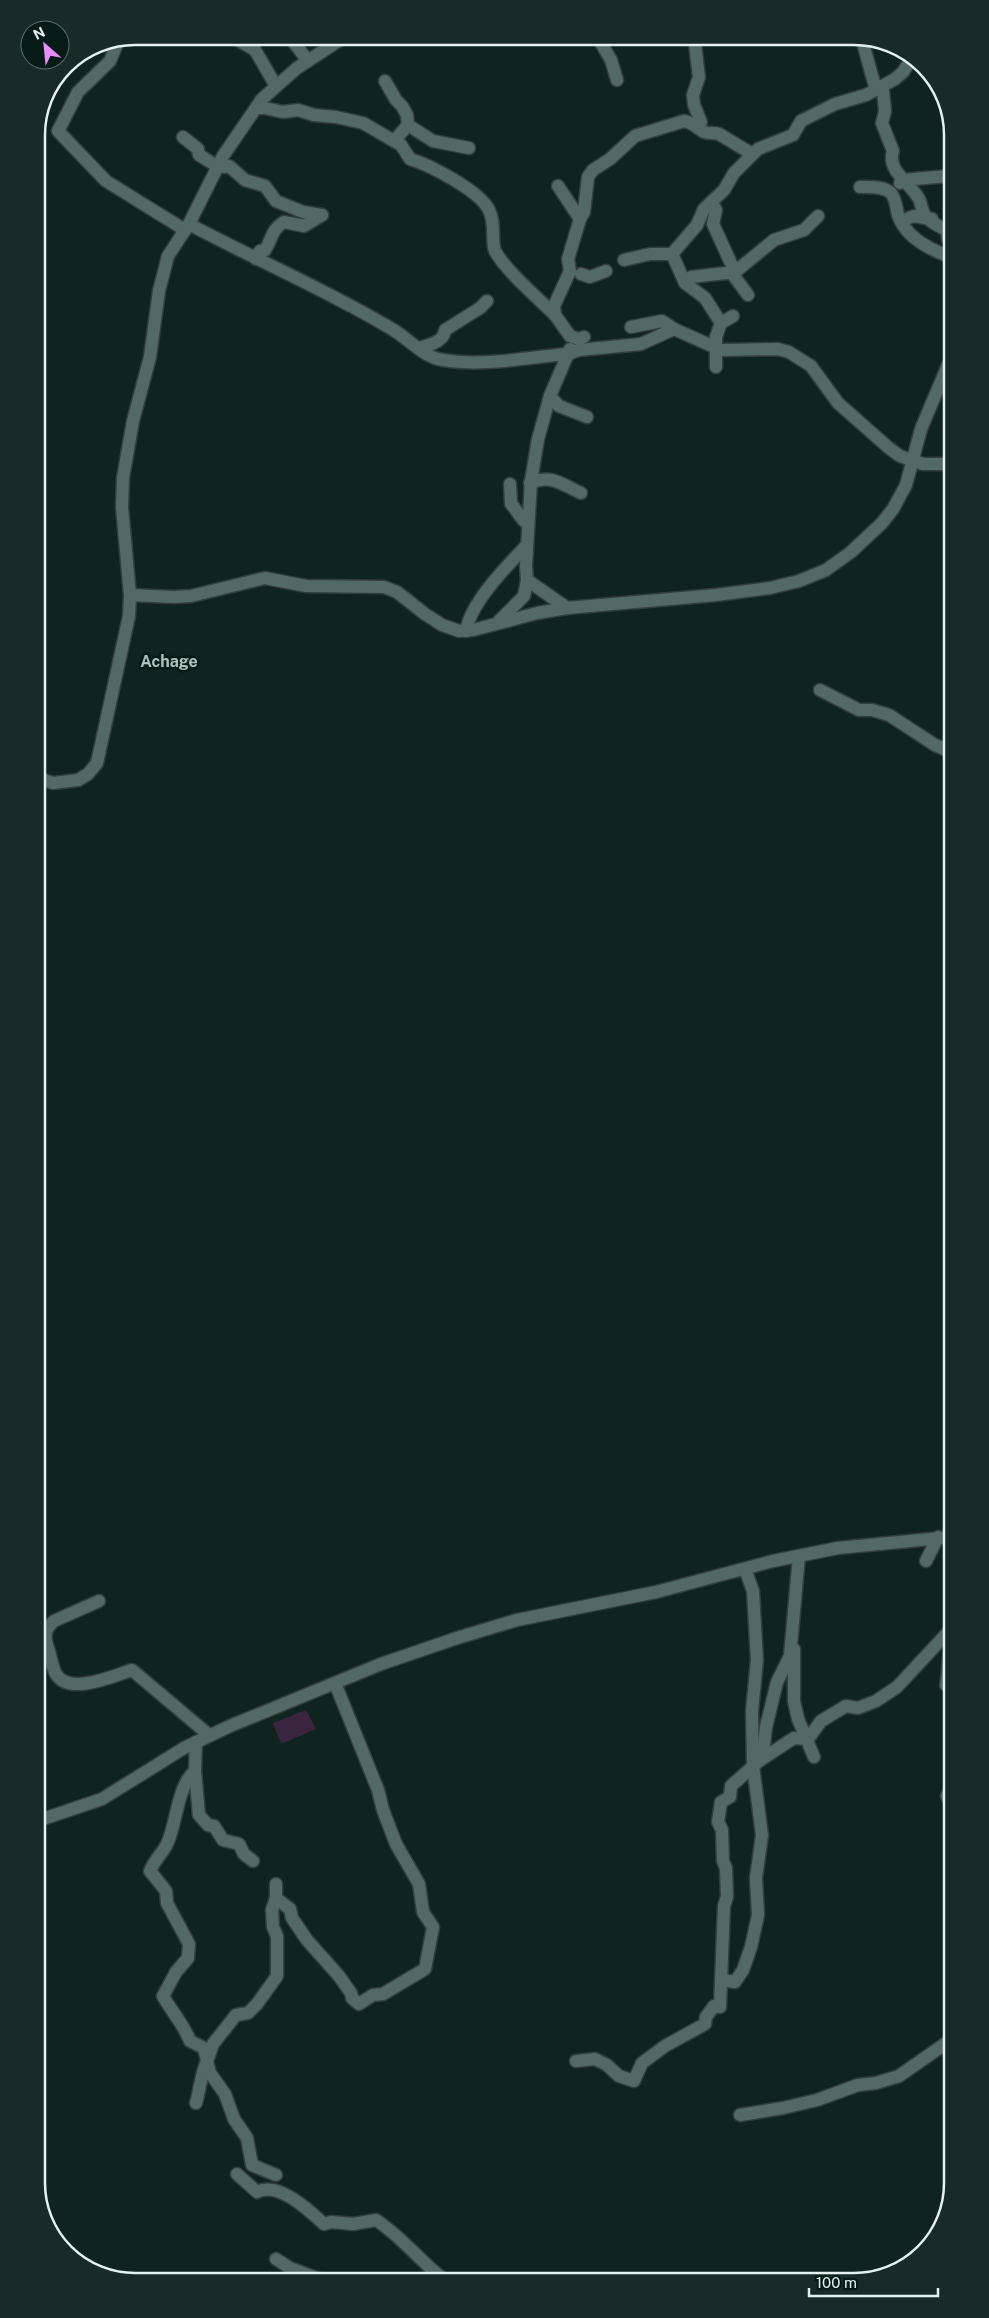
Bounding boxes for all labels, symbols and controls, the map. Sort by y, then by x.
north arrow [20,20,70,70]
text: N [31,24,48,43]
district label: Achage [140,652,198,671]
scale bar [809,2266,938,2298]
text: 100 m [816,2274,857,2291]

